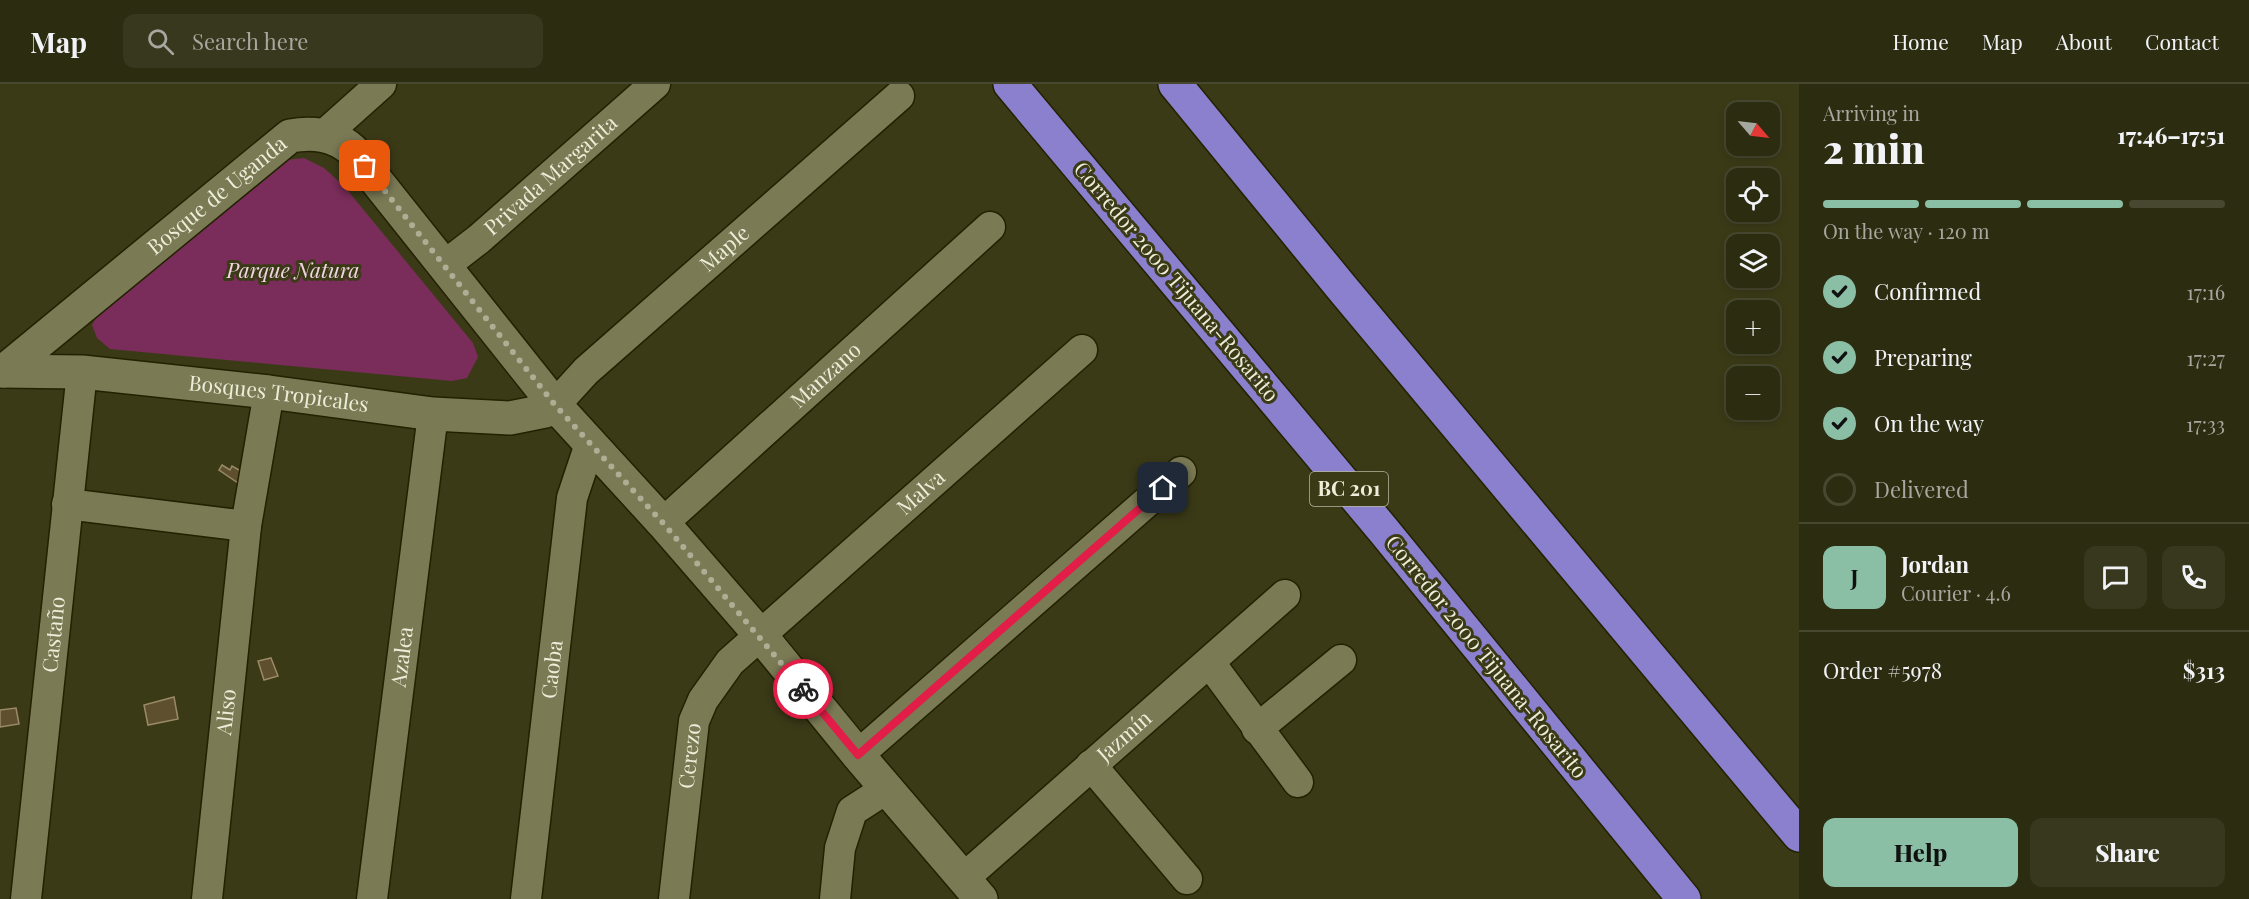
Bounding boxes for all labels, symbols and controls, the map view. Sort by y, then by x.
search box [123,14,543,68]
text: Map [30,23,87,60]
icon: search [144,25,177,58]
text: Search here [192,26,308,56]
text: Home [1893,27,1949,55]
text: Map [1982,27,2023,55]
text: About [2056,27,2112,55]
text: Contact [2145,27,2219,55]
text: Arriving in [1823,99,1920,126]
north arrow [1726,102,1780,156]
map controls [1726,102,1780,420]
street label: Privada Margarita [477,108,623,241]
text: 17:46–17:51 [2117,120,2225,150]
text: 2 min [1823,122,1925,174]
street label: Bosque de Uganda [140,128,292,260]
pin [339,140,390,191]
icon: bag [348,149,381,182]
street label: Corredor 2000 Tijuana-Rosarito [1069,155,1286,407]
button: locate [1726,168,1780,222]
text: On the way · 120 m [1823,217,1990,244]
street label: Maple [693,218,754,277]
button: layers [1726,234,1780,288]
park label: Parque Natura [226,255,359,283]
icon: check [1823,275,1856,308]
text: Confirmed [1874,276,1981,306]
text: 17:16 [2186,278,2225,305]
button: + [1726,300,1780,354]
street label: Manzano [784,335,866,413]
icon: check [1823,341,1856,374]
text: Preparing [1874,342,1972,372]
text: 17:27 [2186,344,2225,371]
button: − [1726,366,1780,420]
street label: Bosques Tropicales [188,368,371,417]
icon: check [1823,407,1856,440]
text: On the way [1874,408,1984,438]
text: 17:33 [2186,410,2225,437]
street label: Malva [890,462,950,520]
pin [1137,462,1188,513]
icon: home [1146,471,1179,504]
road number: BC 201 [1310,472,1388,506]
text: Delivered [1874,474,1969,504]
street label: Corredor 2000 Tijuana-Rosarito [1381,528,1595,783]
button: chat [2084,546,2147,609]
button: phone [2162,546,2225,609]
text: Jordan [1901,549,1969,579]
text: J [1850,562,1859,592]
text: Courier · 4.6 [1901,579,2011,606]
street label: Castaño [34,595,70,674]
street label: Azalea [383,624,418,689]
street label: Caoba [533,638,568,700]
text: Order #5978 [1823,655,1942,685]
text: $313 [2183,655,2225,685]
courier [773,659,833,719]
icon: bike [787,673,820,706]
street label: Aliso [208,687,241,737]
street label: Jazmín [1089,703,1157,767]
street label: Cerezo [670,721,706,790]
button: Help [1823,818,2018,887]
button: Share [2030,818,2225,887]

